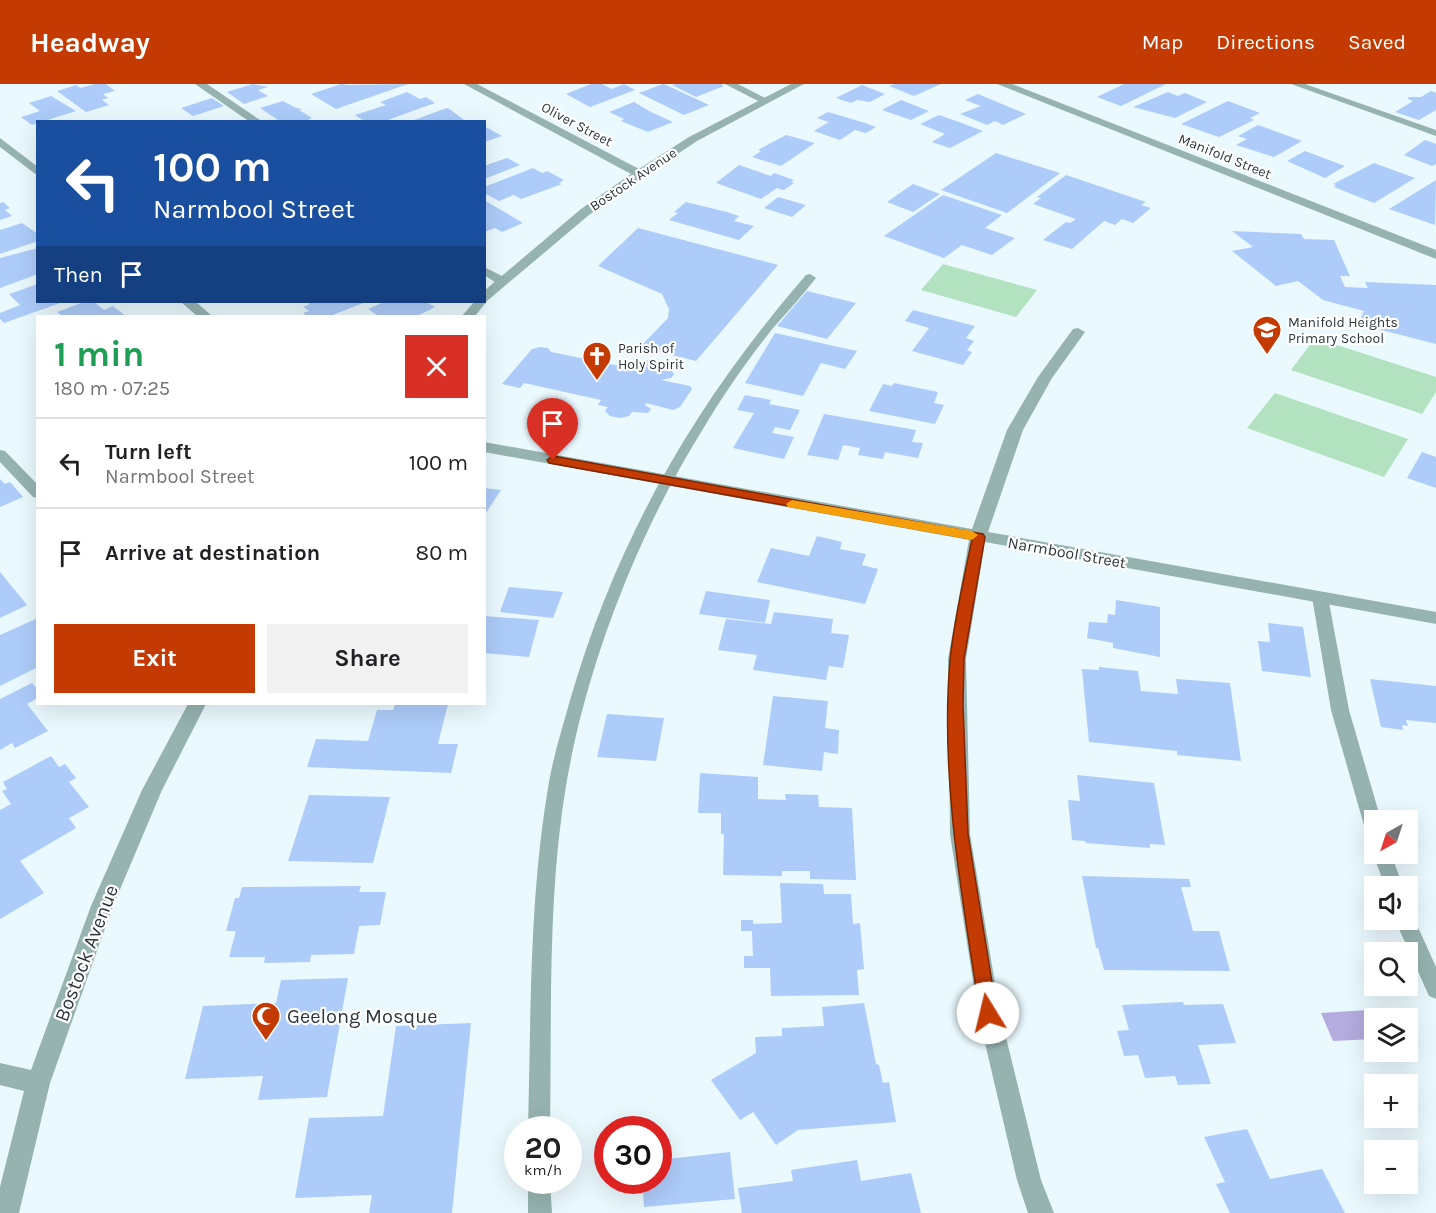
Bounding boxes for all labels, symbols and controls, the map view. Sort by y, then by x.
text: Headway [30,26,150,59]
text: Map [1142,30,1183,54]
text: Directions [1216,30,1315,54]
text: Saved [1348,30,1406,54]
street label: Oliver Street [538,99,615,150]
street label: Manifold Street [1176,130,1274,183]
text: 100 m [153,142,272,192]
icon: left [54,144,132,222]
street label: Bostock Avenue [587,144,680,215]
text: Narmbool Street [153,193,355,225]
icon: arrive [115,258,148,291]
text: Then [54,262,103,288]
school or university icon: Manifold Heights Primary School [1251,314,1283,356]
place label: Manifold Heights Primary School [1288,314,1398,347]
text: 1 min [54,333,144,375]
button: close [405,335,468,398]
church icon: Parish of Holy Spirit [581,340,613,382]
place label: Parish of Holy Spirit [618,340,684,373]
text: 180 m · 07:25 [54,377,170,400]
pin [527,398,578,460]
icon: arrive [536,407,569,440]
text: Turn left [105,439,192,465]
icon: left [54,447,87,480]
text: 100 m [409,450,468,476]
text: Narmbool Street [105,465,255,488]
street label: Narmbool Street [1006,533,1127,572]
icon: arrive [54,537,87,570]
text: Arrive at destination [105,540,320,566]
text: 80 m [416,540,468,566]
button: Exit [54,624,255,693]
button: Share [267,624,468,693]
north arrow [1364,810,1418,864]
map controls [1364,810,1418,1194]
button: sound [1364,876,1418,930]
street label: Bostock Avenue [50,882,123,1025]
button: search [1364,942,1418,996]
position arrow [956,981,1020,1045]
mosque icon: Geelong Mosque [250,1000,282,1042]
place label: Geelong Mosque [287,1005,438,1028]
button: layers [1364,1008,1418,1062]
button: + [1364,1074,1418,1128]
speed limit sign: 30 [594,1116,672,1194]
text: 20 [524,1130,562,1166]
button: − [1364,1140,1418,1194]
text: km/h [524,1161,562,1179]

